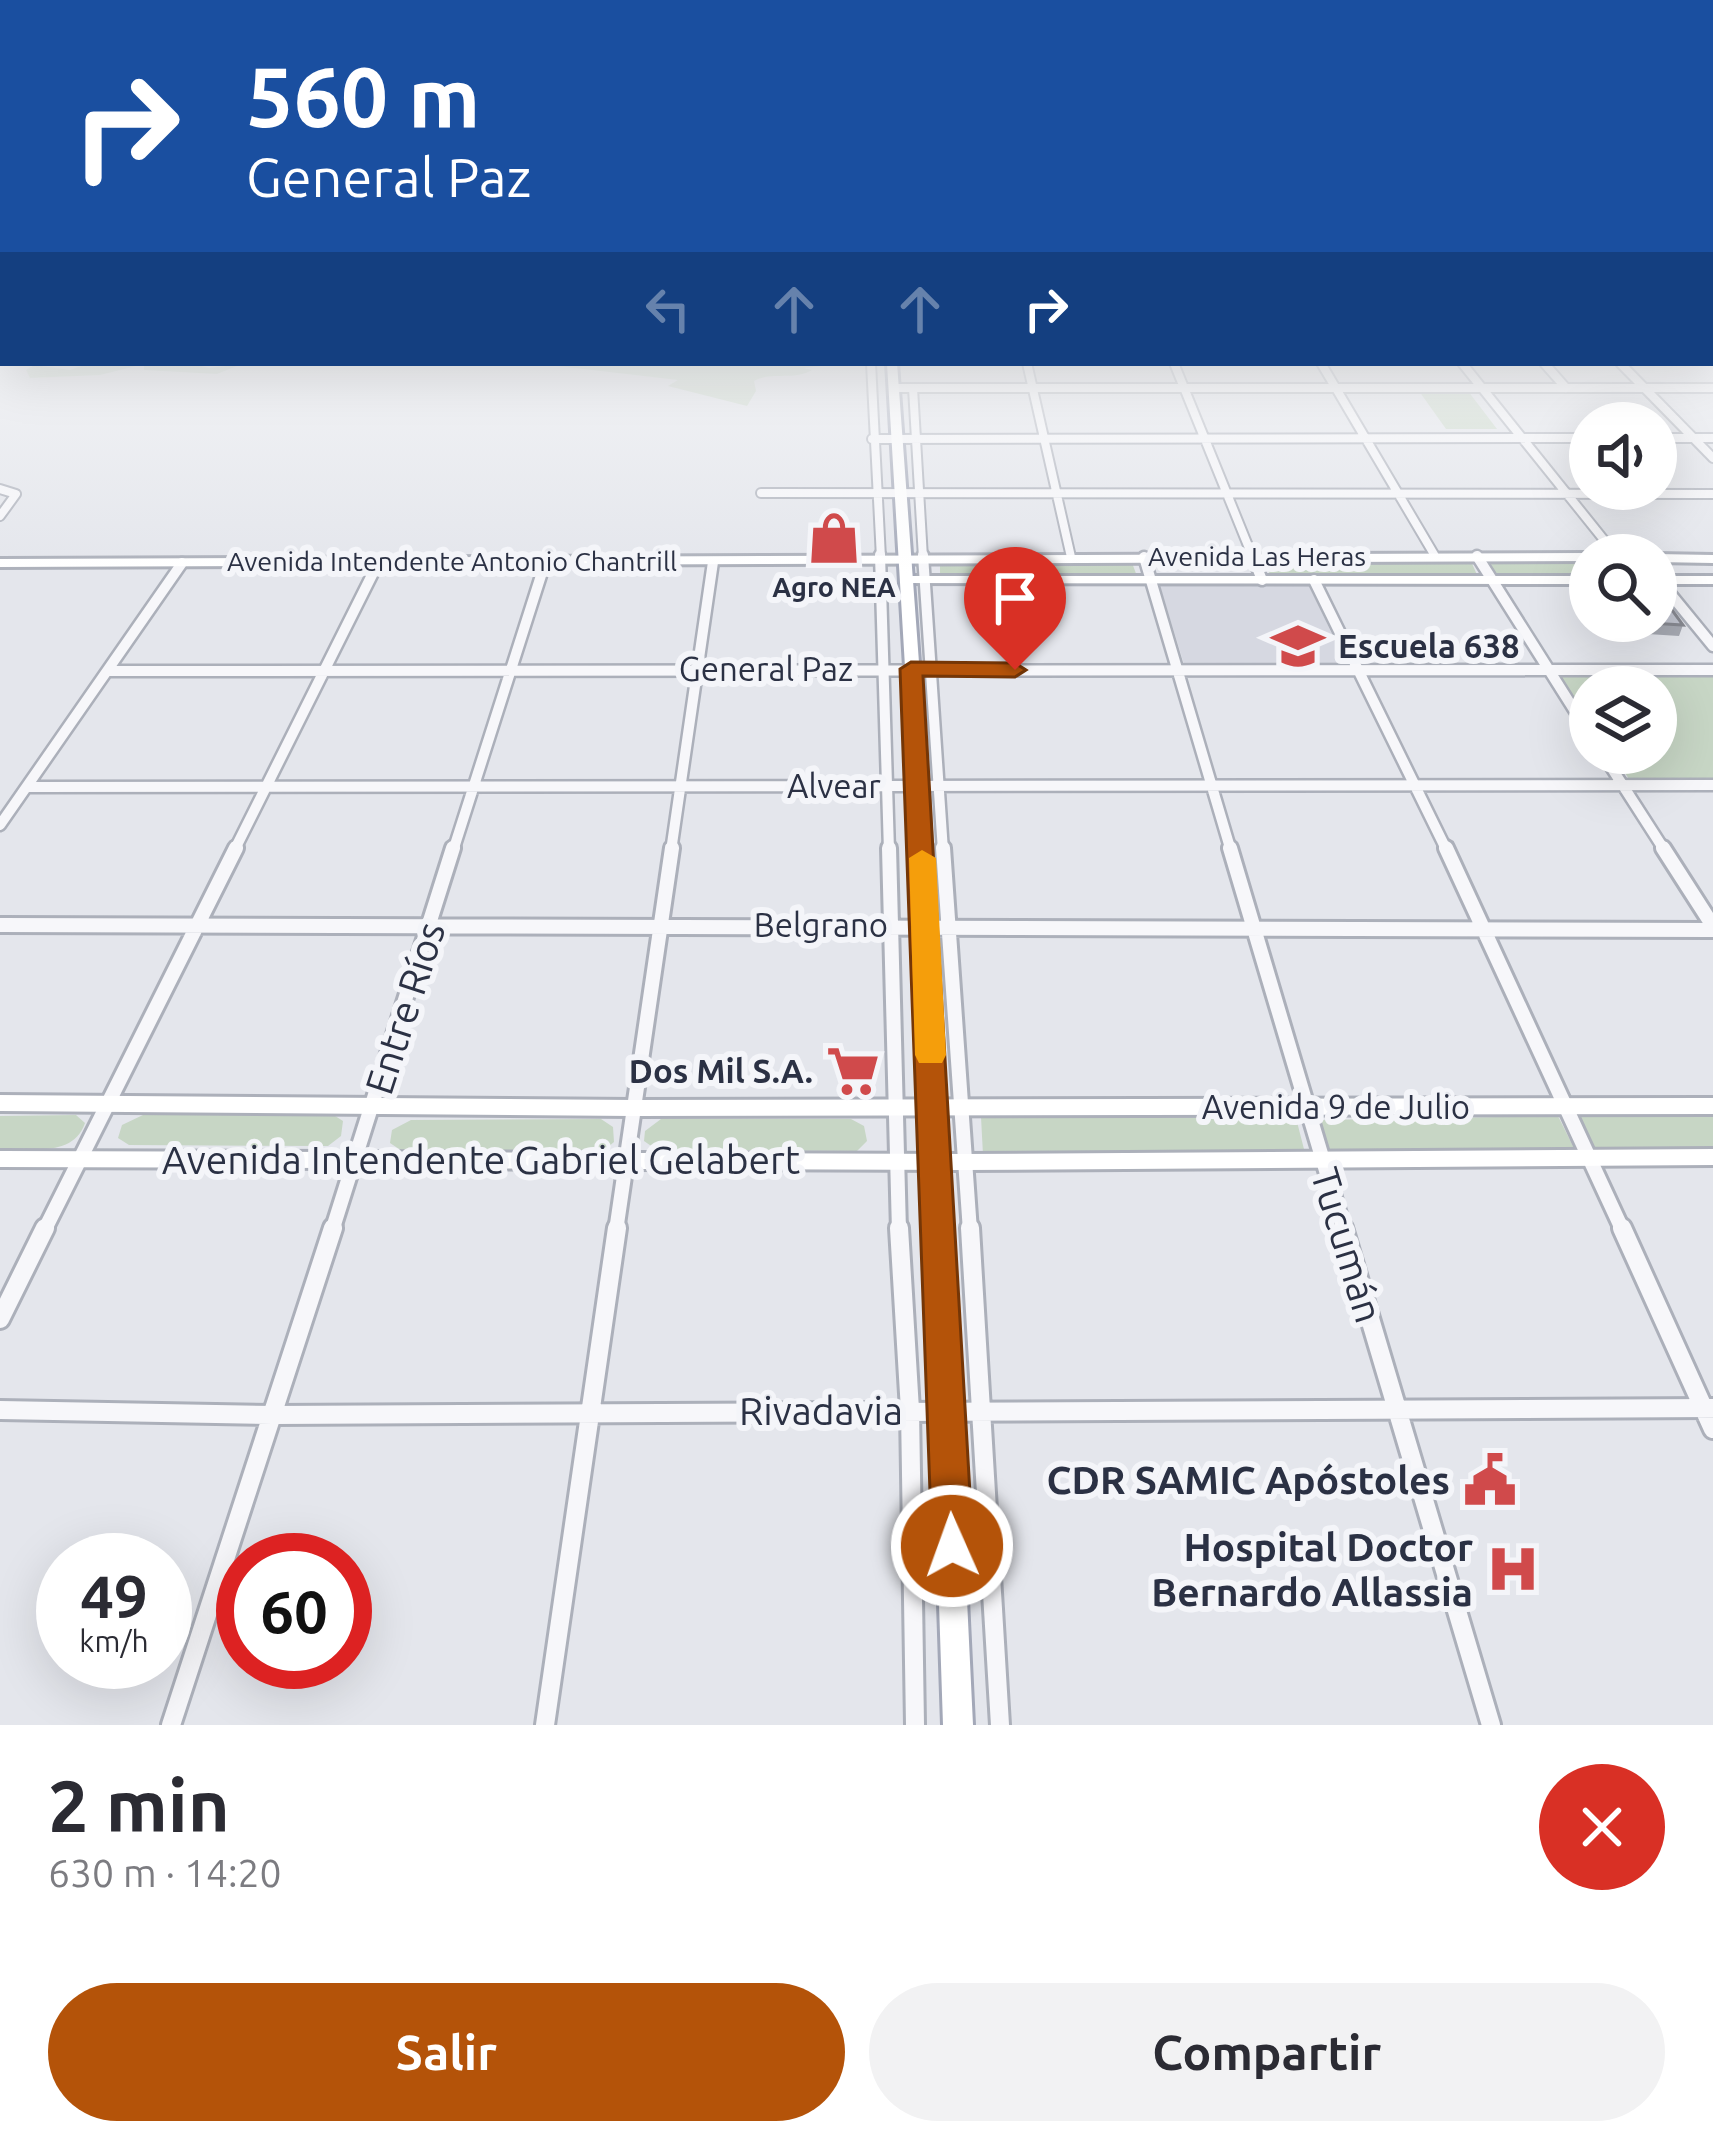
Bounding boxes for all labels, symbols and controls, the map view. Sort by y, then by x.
icon: right [48,48,204,204]
text: 560 m [246,49,480,143]
text: General Paz [246,147,531,207]
icon: left [635,276,701,342]
icon: ahead [761,276,827,342]
icon: ahead [887,276,953,342]
icon: right [1013,276,1079,342]
map controls [1569,402,1677,774]
button: sound [1569,402,1677,510]
shop icon: Agro NEA [805,509,863,567]
button: search [1569,534,1677,642]
street label: Avenida Las Heras [1148,541,1366,571]
street label: Avenida Intendente Antonio Chantrill [227,546,677,576]
pin [964,547,1066,670]
icon: arrive [982,565,1048,631]
place label: Agro NEA [772,572,896,602]
school or university icon: Escuela 638 [1269,617,1327,675]
place label: Escuela 638 [1338,627,1520,664]
street label: General Paz [679,650,853,687]
button: layers [1569,666,1677,774]
street label: Alvear [787,767,881,804]
street label: Belgrano [754,906,888,943]
street label: Entre Ríos [357,916,453,1099]
supermarket icon: Dos Mil S.A. [824,1042,882,1100]
place label: Dos Mil S.A. [629,1052,813,1089]
street label: Avenida 9 de Julio [1202,1088,1470,1125]
street label: Avenida Intendente Gabriel Gelabert [162,1138,800,1181]
street label: Tucumán [1304,1162,1391,1327]
street label: Rivadavia [739,1389,903,1432]
public building icon: CDR SAMIC Apóstoles [1461,1451,1519,1509]
place label: CDR SAMIC Apóstoles [1047,1458,1450,1501]
position arrow [889,1483,1015,1609]
place label: Hospital Doctor Bernardo Allassia [1151,1525,1473,1613]
speed limit sign: 60 [216,1533,372,1689]
hospital icon: Hospital Doctor Bernardo Allassia [1484,1540,1542,1598]
text: 49 [80,1562,148,1629]
text: km/h [79,1624,149,1658]
button: close [1539,1764,1665,1890]
text: 2 min [48,1765,230,1846]
text: 630 m · 14:20 [48,1851,282,1894]
button: Salir [48,1983,845,2121]
button: Compartir [869,1983,1665,2121]

